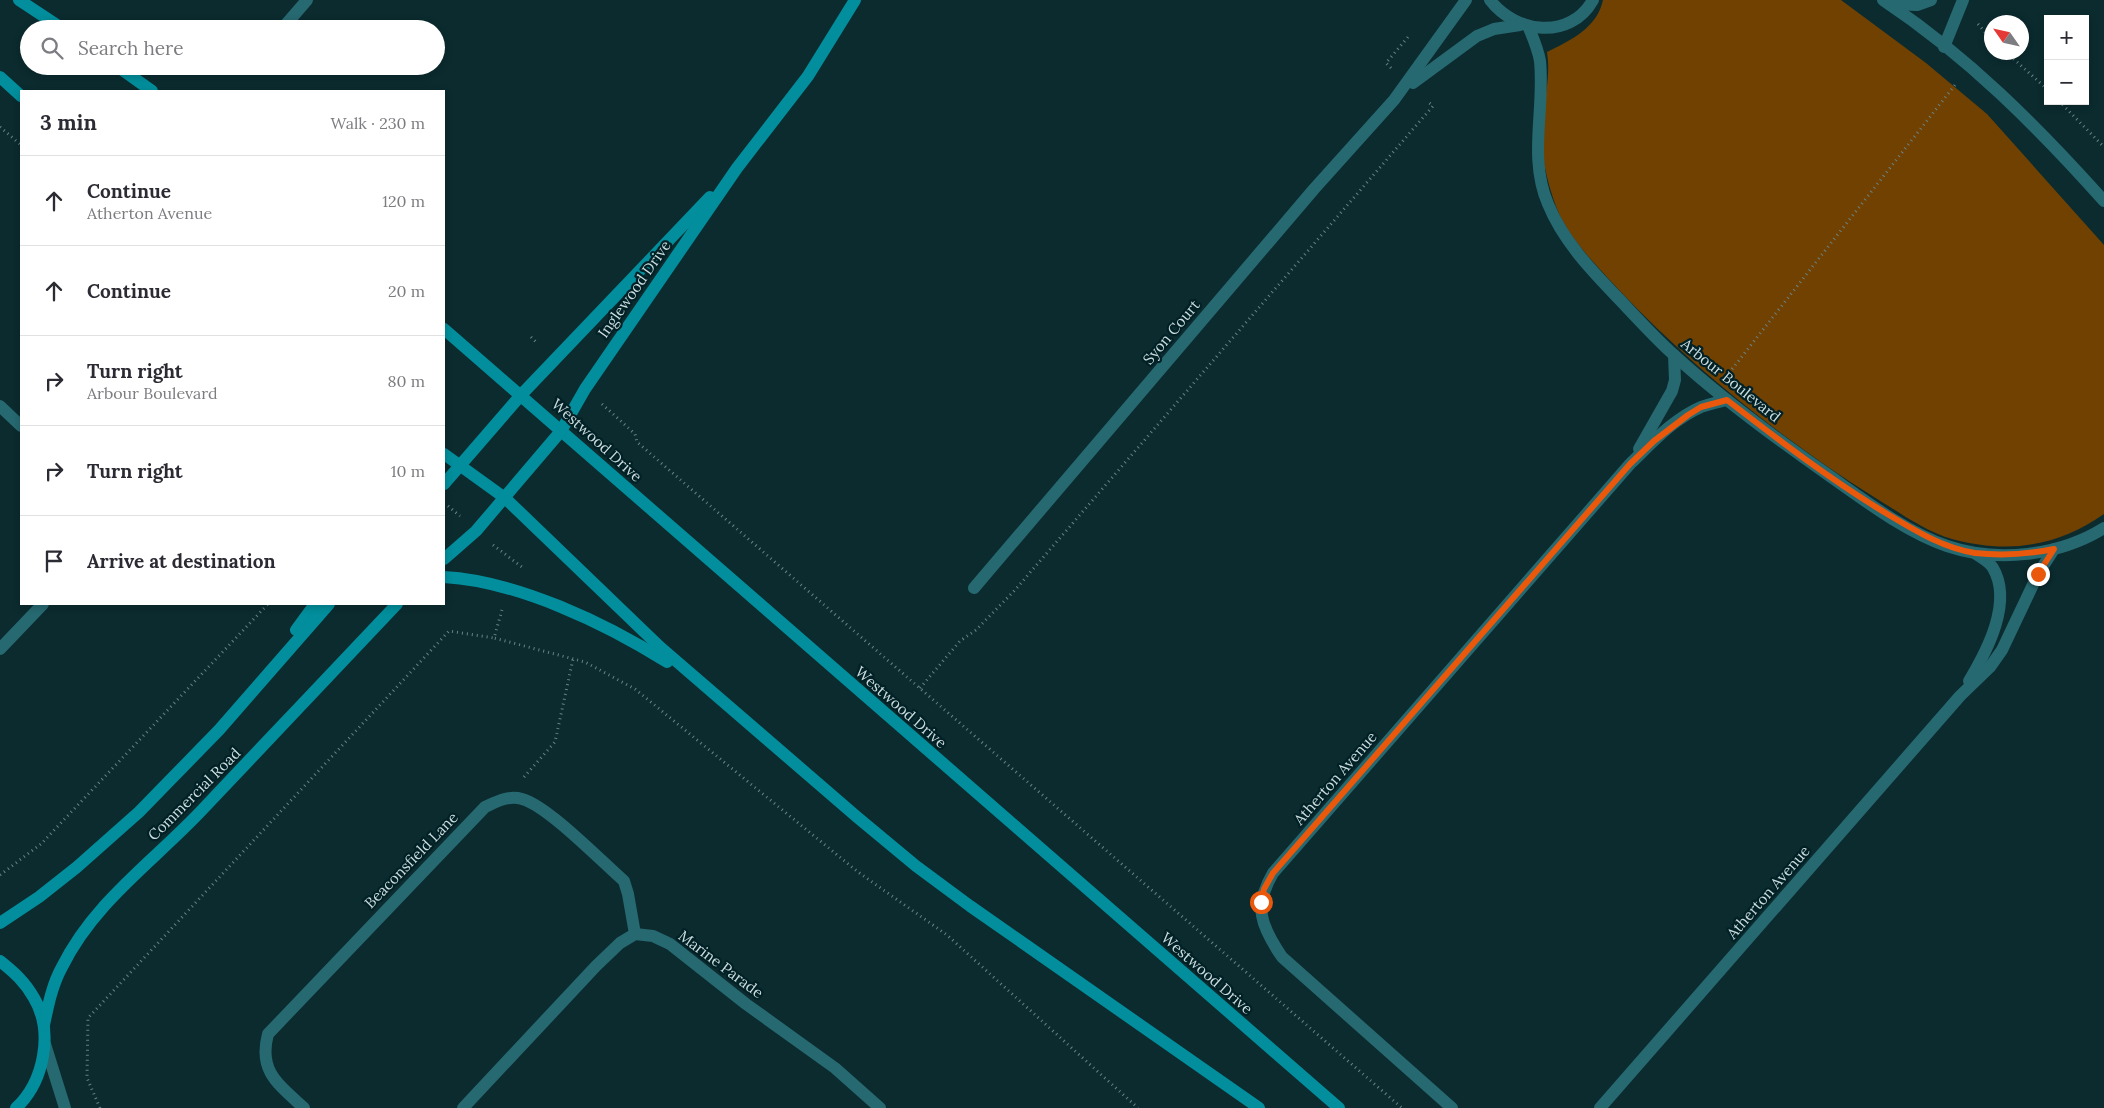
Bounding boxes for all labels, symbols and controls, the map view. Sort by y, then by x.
north arrow [1984,15,2029,60]
map controls [2044,15,2089,105]
button: + [2044,15,2089,60]
search box [20,20,445,75]
icon: search [38,34,66,62]
text: Search here [78,36,184,60]
button: − [2044,60,2089,105]
text: 3 min [40,109,97,136]
text: Walk · 230 m [330,113,425,133]
text: Continue [87,179,171,203]
icon: ahead [40,187,68,215]
text: 120 m [382,191,425,211]
text: Atherton Avenue [87,203,212,223]
street label: Inglewood Drive [593,237,675,341]
icon: ahead [40,277,68,305]
text: Continue [87,279,171,303]
text: 20 m [388,281,425,301]
street label: Syon Court [1138,296,1204,368]
street label: Arbour Boulevard [1677,333,1785,426]
text: Turn right [87,359,183,383]
icon: right [40,367,68,395]
text: 80 m [388,371,425,391]
text: Arbour Boulevard [87,383,218,403]
street label: Westwood Drive [548,394,646,486]
icon: right [40,457,68,485]
text: Turn right [87,459,183,483]
text: 10 m [391,461,425,481]
icon: arrive [40,547,68,575]
text: Arrive at destination [87,549,276,573]
route end [2027,563,2050,586]
street label: Westwood Drive [851,662,951,752]
street label: Atherton Avenue [1289,727,1381,829]
street label: Commercial Road [144,744,244,844]
street label: Beaconsfield Lane [360,808,462,912]
street label: Atherton Avenue [1722,841,1814,943]
route start [1250,891,1273,914]
street label: Marine Parade [675,926,767,1002]
street label: Westwood Drive [1157,928,1257,1018]

